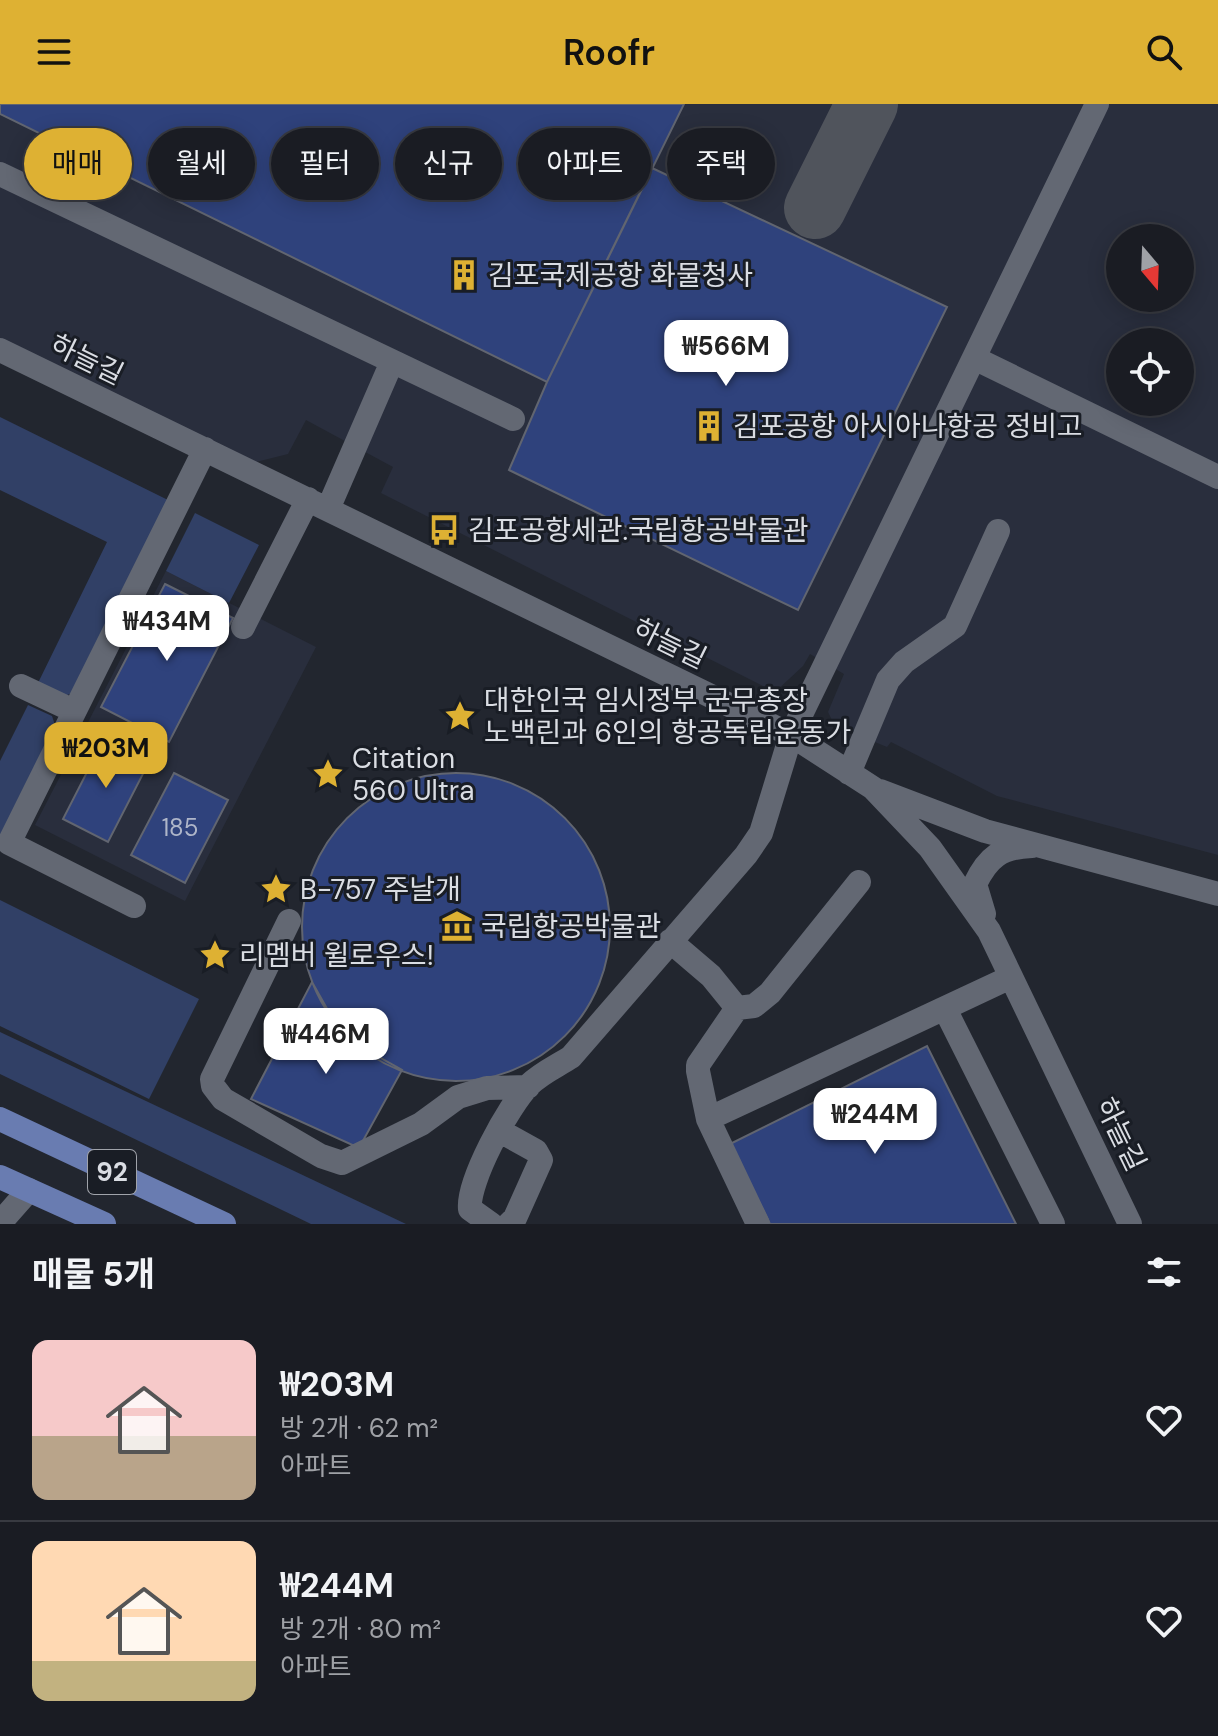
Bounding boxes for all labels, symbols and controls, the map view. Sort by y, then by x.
text: Roofr [563,29,655,76]
icon: menu [32,30,76,74]
icon: search [1142,30,1186,74]
chip: 매매 [24,128,132,200]
chip: 월세 [148,128,255,200]
chip: 필터 [271,128,379,200]
chip: 신규 [395,128,502,200]
chip: 아파트 [518,128,651,200]
chip: 주택 [667,128,775,200]
north arrow [1106,224,1194,312]
map controls [1106,224,1194,416]
place label: 김포국제공항 화물청사 [488,257,753,294]
building icon: 김포국제공항 화물청사 [447,258,481,292]
pin: ₩566M [670,320,782,388]
street label: 하늘길 [44,326,130,393]
button: locate [1106,328,1194,416]
text: ₩566M [682,329,770,363]
place label: 김포공항 아시아나항공 정비고 [733,408,1083,445]
building icon: 김포공항 아시아나항공 정비고 [692,409,726,443]
place label: 김포공항세관.국립항공박물관 [468,512,808,549]
bus stop icon: 김포공항세관.국립항공박물관 [427,513,461,547]
pin: ₩434M [111,595,223,663]
text: ₩434M [123,604,211,638]
street label: 하늘길 [627,610,713,677]
place label: 대한인국 임시정부 군무총장 노백린과 6인의 항공독립운동가 [484,682,851,751]
place icon: 대한인국 임시정부 군무총장 노백린과 6인의 항공독립운동가 [443,699,477,733]
pin: ₩203M [50,722,162,790]
text: ₩203M [62,731,150,765]
place label: Citation 560 Ultra [352,740,474,809]
place icon: Citation 560 Ultra [311,757,345,791]
house number: 185 [162,812,198,843]
place label: B-757 주날개 [300,871,461,908]
place icon: B-757 주날개 [259,872,293,906]
place label: 국립항공박물관 [481,908,661,945]
museum icon: 국립항공박물관 [440,909,474,943]
place label: 리멤버 윌로우스! [239,937,434,974]
place icon: 리멤버 윌로우스! [198,938,232,972]
pin: ₩446M [270,1008,382,1076]
text: ₩446M [282,1017,370,1051]
pin: ₩244M [819,1088,931,1156]
street label: 하늘길 [1087,1091,1154,1177]
text: ₩244M [832,1097,919,1131]
road number: 92 [88,1150,136,1194]
icon: filters [1142,1250,1186,1294]
text: 매물 5개 [32,1252,155,1297]
text: ₩203M [280,1362,394,1407]
icon: home [96,1372,192,1468]
icon: heart [1142,1398,1186,1442]
text: 방 2개 · 62 m² [280,1411,438,1445]
text: 아파트 [280,1449,352,1483]
text: ₩244M [280,1563,394,1608]
icon: home [96,1573,192,1669]
icon: heart [1142,1599,1186,1643]
text: 방 2개 · 80 m² [280,1612,441,1646]
text: 아파트 [280,1650,352,1684]

